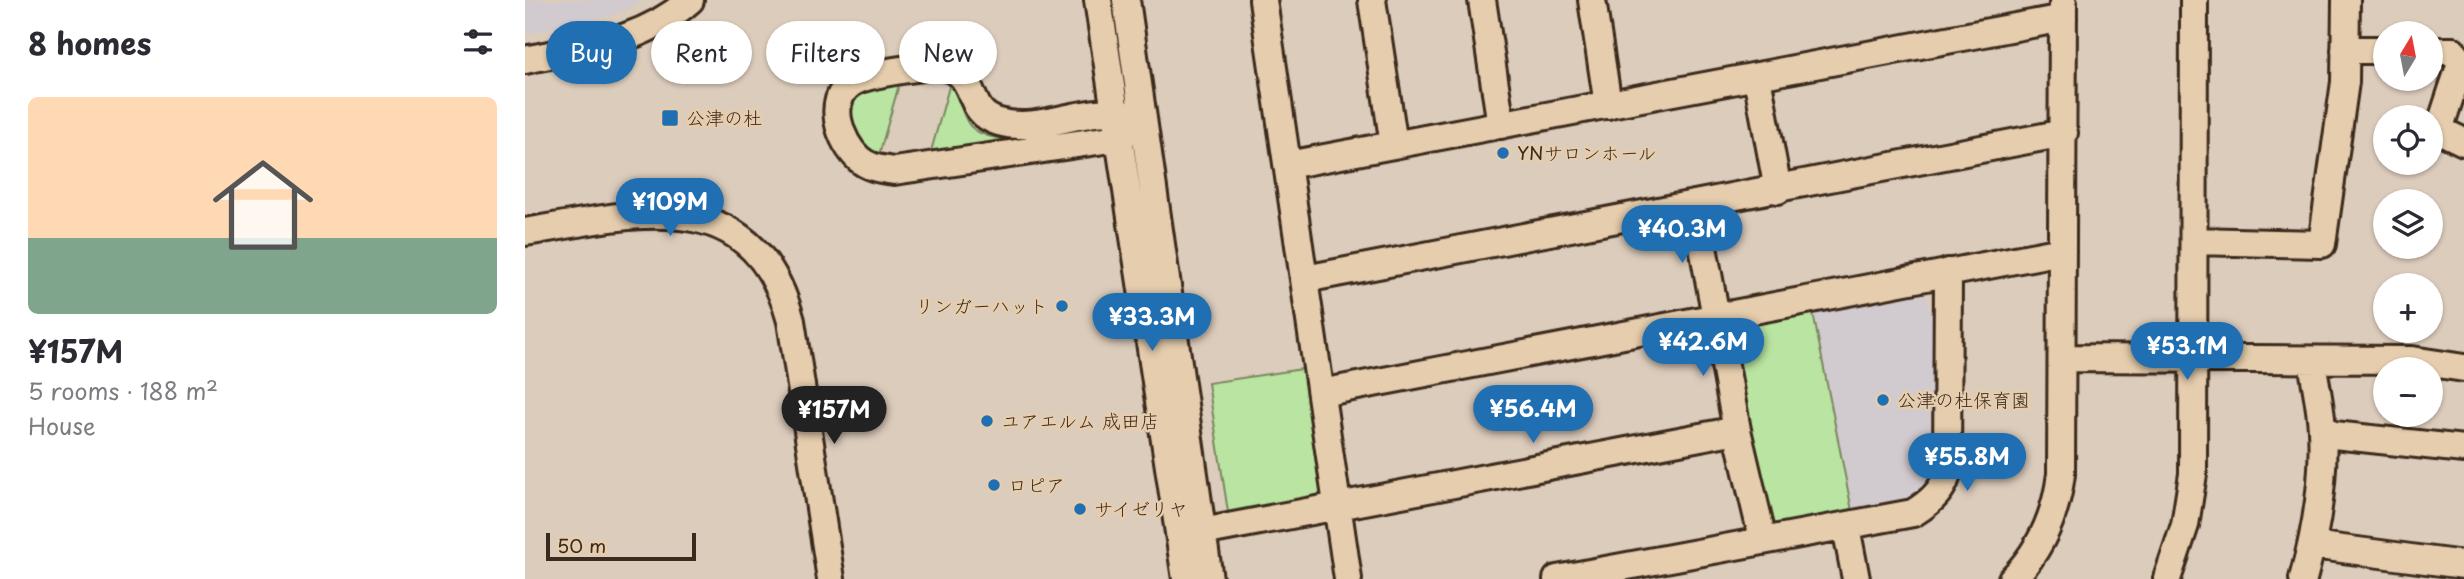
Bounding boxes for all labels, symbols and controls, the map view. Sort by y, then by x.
text: 8 homes [28,20,151,65]
chip: Buy [546,21,637,84]
chip: Rent [651,21,752,84]
chip: Filters [766,21,885,84]
chip: New [899,21,997,84]
north arrow [2373,21,2443,91]
map controls [2373,21,2443,427]
icon: filters [459,23,497,61]
place label: 公津の杜 [686,103,762,131]
button: locate [2373,105,2443,175]
marker: 公津の杜 [660,108,680,128]
place label: YNサロンホール [1517,138,1657,166]
icon: home [200,142,326,268]
marker: YNサロンホール [1495,145,1511,161]
pin: ¥109M [621,178,719,238]
text: ¥109M [632,183,708,218]
button: layers [2373,189,2443,259]
pin: ¥40.3M [1625,205,1739,265]
text: ¥40.3M [1637,210,1727,245]
button: + [2373,273,2443,343]
place label: リンガーハット [915,291,1048,319]
pin: ¥33.3M [1095,294,1209,353]
marker: リンガーハット [1054,298,1070,314]
text: ¥33.3M [1108,298,1196,333]
pin: ¥42.6M [1646,318,1760,378]
pin: ¥53.1M [2130,322,2244,382]
text: ¥42.6M [1658,323,1748,358]
text: ¥53.1M [2146,327,2228,362]
text: ¥157M [28,328,123,373]
button: − [2373,357,2443,427]
text: 5 rooms · 188 m² [28,373,218,408]
place label: 公津の杜保育園 [1897,385,2030,413]
pin: ¥157M [785,386,883,446]
pin: ¥56.4M [1476,386,1590,445]
text: ¥56.4M [1489,390,1577,425]
text: ¥157M [798,391,870,426]
marker: 公津の杜保育園 [1875,392,1891,408]
place label: ユアエルム 成田店 [1001,406,1159,434]
text: House [28,408,95,443]
marker: ユアエルム 成田店 [979,413,995,429]
pin: ¥55.8M [1910,434,2024,493]
text: ¥55.8M [1924,438,2010,473]
place label: ロピア [1008,470,1065,498]
marker: ロピア [986,477,1002,493]
place label: サイゼリヤ [1094,494,1188,522]
marker: サイゼリヤ [1072,501,1088,517]
scale bar [546,530,697,562]
text: 50 m [557,531,606,559]

